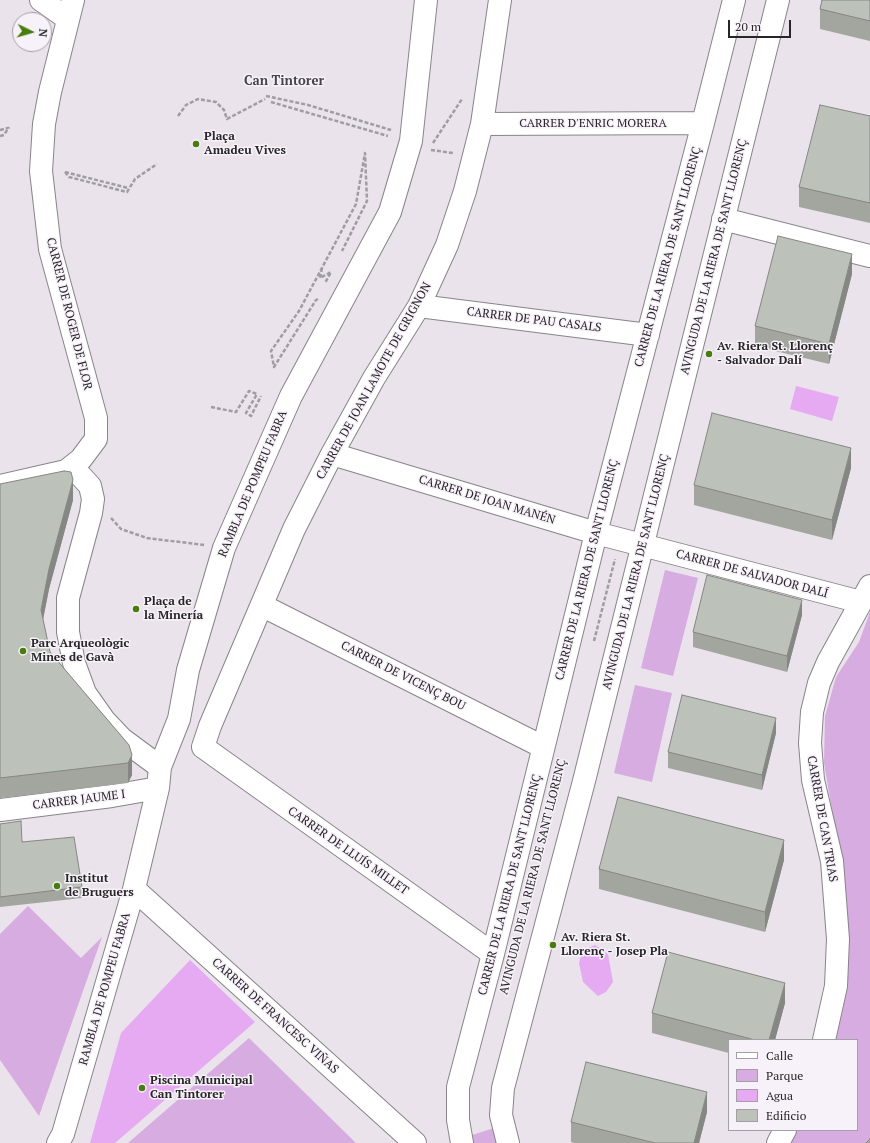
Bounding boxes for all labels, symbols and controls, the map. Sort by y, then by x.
north arrow [12,12,52,52]
scale bar [730,12,793,38]
text: 20 m [735,19,761,34]
text: N [36,28,50,38]
district label: Can Tintorer [244,73,324,89]
street label: CARRER D'ENRIC MORERA [519,117,667,131]
place label: Plaça Amadeu Vives [204,130,286,158]
street label: AVINGUDA DE LA RIERA DE SANT LLORENÇ [678,138,750,376]
marker: Plaça Amadeu Vives [191,139,201,149]
street label: CARRER DE LA RIERA DE SANT LLORENÇ [632,145,704,369]
street label: CARRER DE ROGER DE FLOR [43,236,95,392]
street label: CARRER DE JOAN LAMOTE DE GRIGNON [314,280,434,482]
street label: CARRER DE PAU CASALS [466,305,602,335]
place label: Av. Riera St. Llorenç - Salvador Dalí [717,340,833,368]
marker: Av. Riera St. Llorenç - Salvador Dalí [704,349,714,359]
street label: RAMBLA DE POMPEU FABRA [215,408,291,560]
street label: AVINGUDA DE LA RIERA DE SANT LLORENÇ [600,453,672,691]
street label: CARRER DE LA RIERA DE SANT LLORENÇ [553,458,621,682]
street label: CARRER DE JOAN MANÉN [417,472,557,528]
street label: CARRER DE SALVADOR DALÍ [674,547,830,601]
place label: Plaça de la Minería [144,595,203,623]
marker: Plaça de la Minería [131,604,141,614]
place label: Parc Arqueològic Mines de Gavà [31,637,129,665]
street label: CARRER DE VICENÇ BOU [338,638,468,714]
marker: Parc Arqueològic Mines de Gavà [18,646,28,656]
street label: CARRER DE CAN TRIAS [804,755,840,883]
street label: AVINGUDA DE LA RIERA DE SANT LLORENÇ [497,758,569,996]
street label: CARRER DE LA RIERA DE SANT LLORENÇ [476,773,544,997]
street label: CARRER JAUME I [32,787,126,813]
street label: CARRER DE LLUÍS MILLET [285,804,411,898]
place label: Institut de Bruguers [65,872,134,900]
marker: Institut de Bruguers [52,881,62,891]
street label: RAMBLA DE POMPEU FABRA [76,911,134,1067]
place label: Av. Riera St. Llorenç - Josep Pla [561,931,668,959]
marker: Av. Riera St. Llorenç - Josep Pla [548,940,558,950]
street label: CARRER DE FRANCESC VIÑAS [209,955,341,1077]
legend [728,1039,858,1131]
text: Calle [766,1048,793,1063]
text: Parque [766,1068,803,1083]
place label: Piscina Municipal Can Tintorer [150,1074,253,1102]
marker: Piscina Municipal Can Tintorer [137,1083,147,1093]
text: Agua [766,1088,793,1103]
text: Edificio [766,1108,806,1123]

